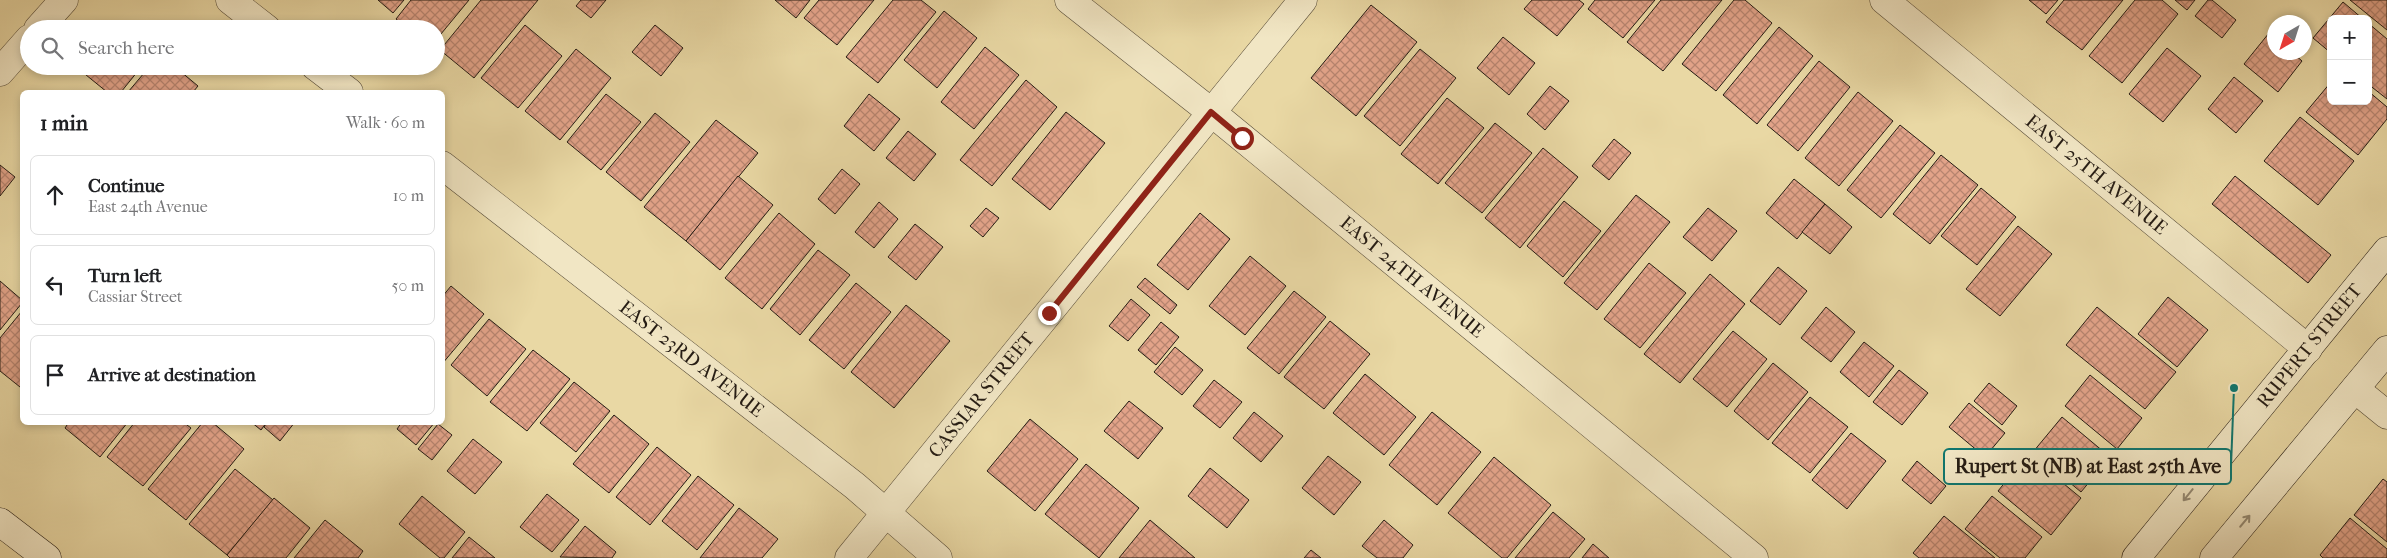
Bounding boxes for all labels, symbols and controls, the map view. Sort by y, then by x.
north arrow [2267,15,2312,60]
map controls [2327,15,2372,105]
button: + [2327,15,2372,60]
search box [20,20,445,75]
icon: search [38,34,66,62]
text: Search here [78,37,174,59]
button: − [2327,60,2372,105]
street label: EAST 25TH AVENUE [2021,110,2172,240]
text: 1 min [40,111,88,135]
text: Walk · 60 m [346,113,425,132]
route start [1231,127,1254,150]
text: Continue [88,175,164,197]
icon: ahead [41,181,69,209]
text: 10 m [393,186,424,205]
text: East 24th Avenue [88,197,208,216]
street label: EAST 24TH AVENUE [1336,212,1489,343]
text: Turn left [88,265,162,287]
icon: left [41,271,69,299]
text: 50 m [392,276,424,295]
street label: RUPERT STREET [2252,279,2367,412]
text: Cassiar Street [88,287,183,306]
street label: EAST 23RD AVENUE [615,296,768,422]
route end [1038,302,1061,325]
street label: CASSIAR STREET [924,328,1039,462]
icon: arrive [41,361,69,389]
text: Arrive at destination [88,364,256,386]
callout: Rupert St (NB) at East 25th Ave [1944,449,2231,484]
text: Rupert St (NB) at East 25th Ave [1955,455,2221,478]
one-way arrow [2183,488,2194,501]
one-way arrow [2239,514,2250,527]

